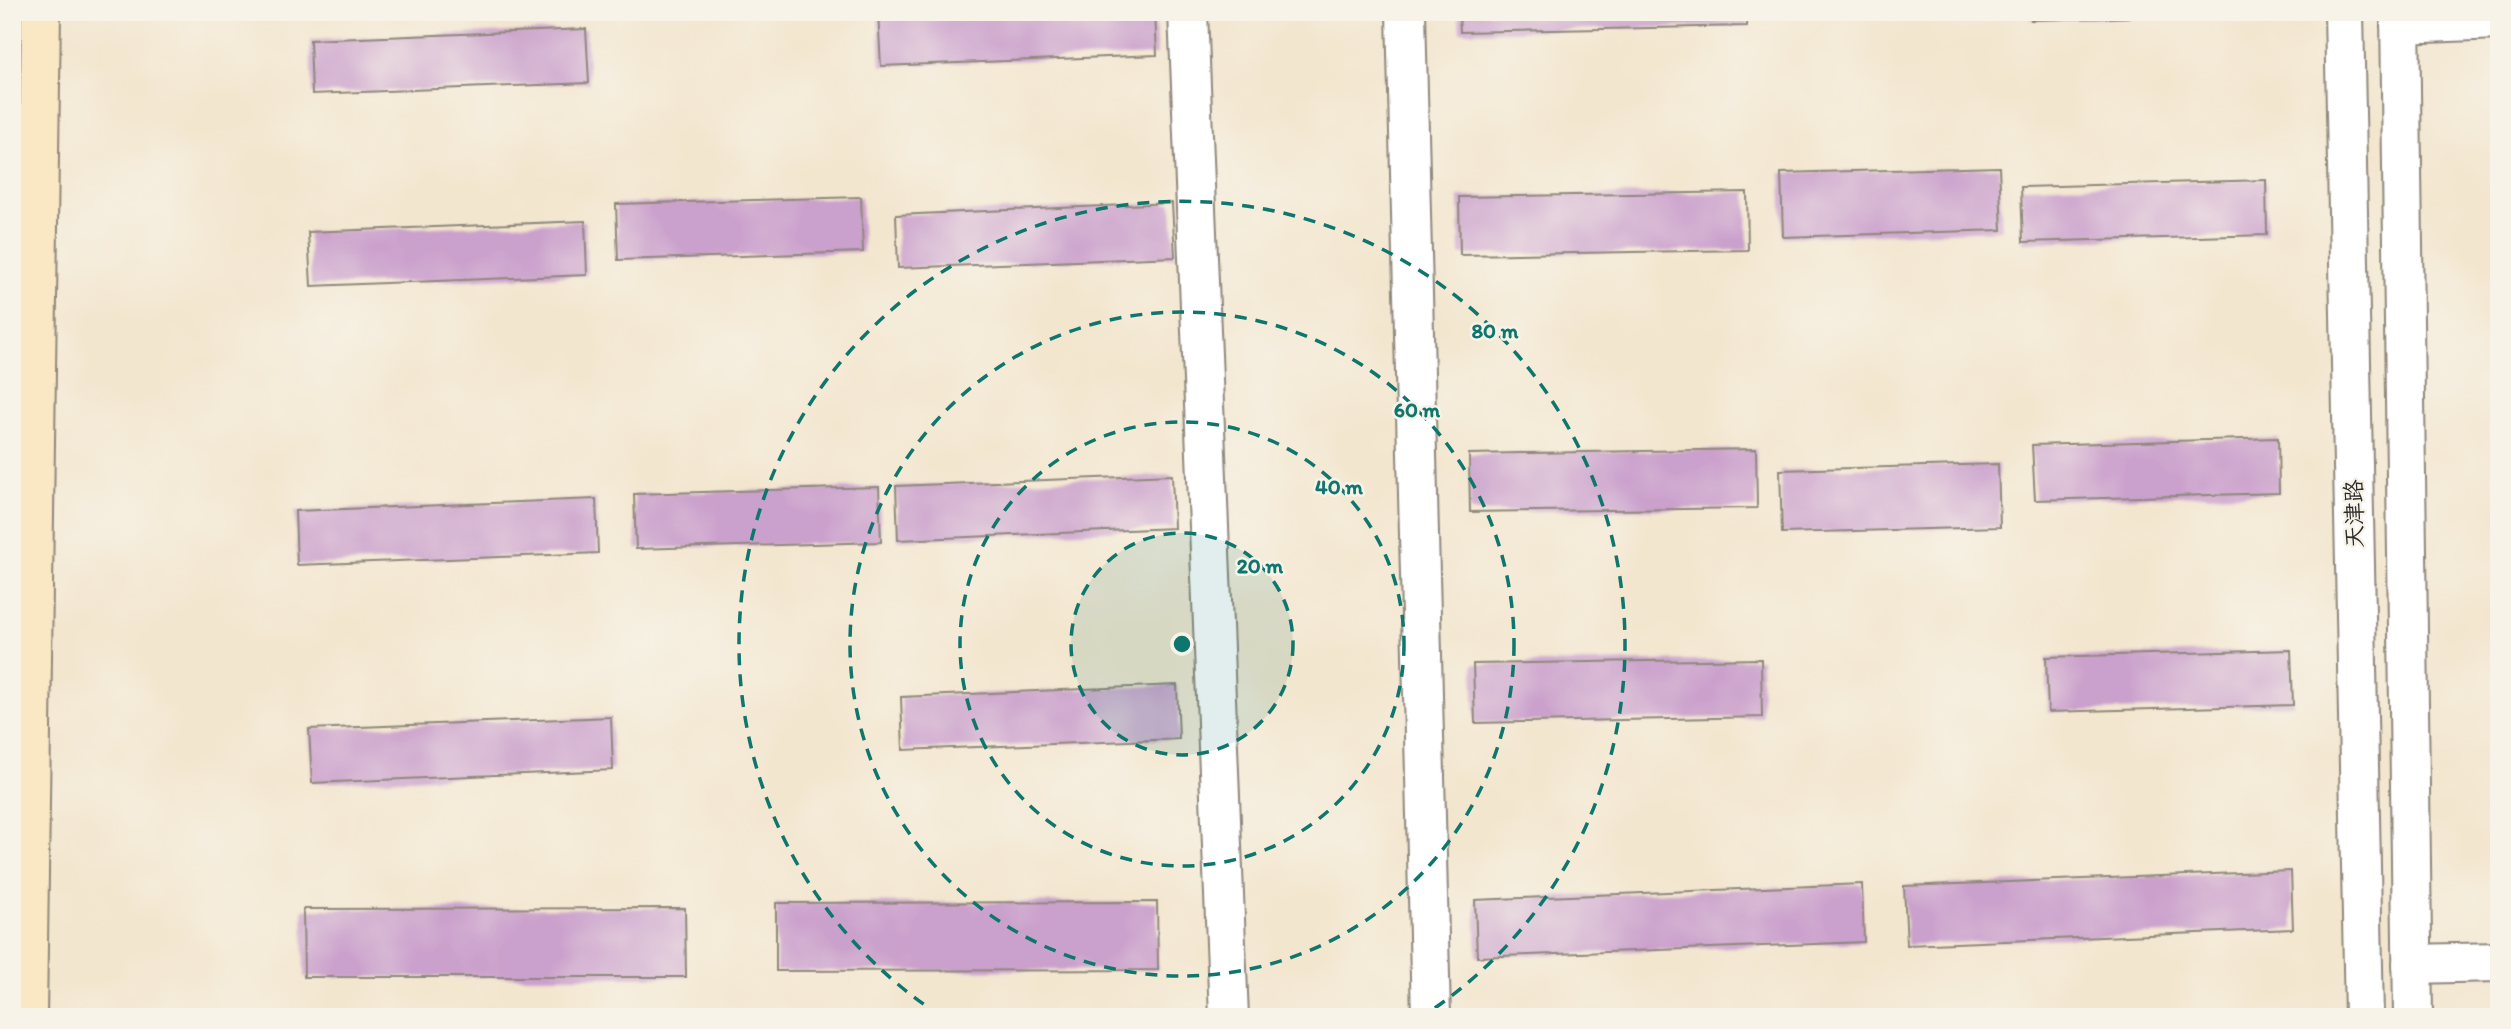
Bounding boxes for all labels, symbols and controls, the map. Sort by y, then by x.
text: 80 m [1472,318,1519,343]
text: 60 m [1394,397,1441,422]
text: 40 m [1315,474,1363,499]
street label: 天津路 [2339,479,2369,549]
text: 20 m [1237,553,1284,578]
centre of rings [1170,632,1194,656]

